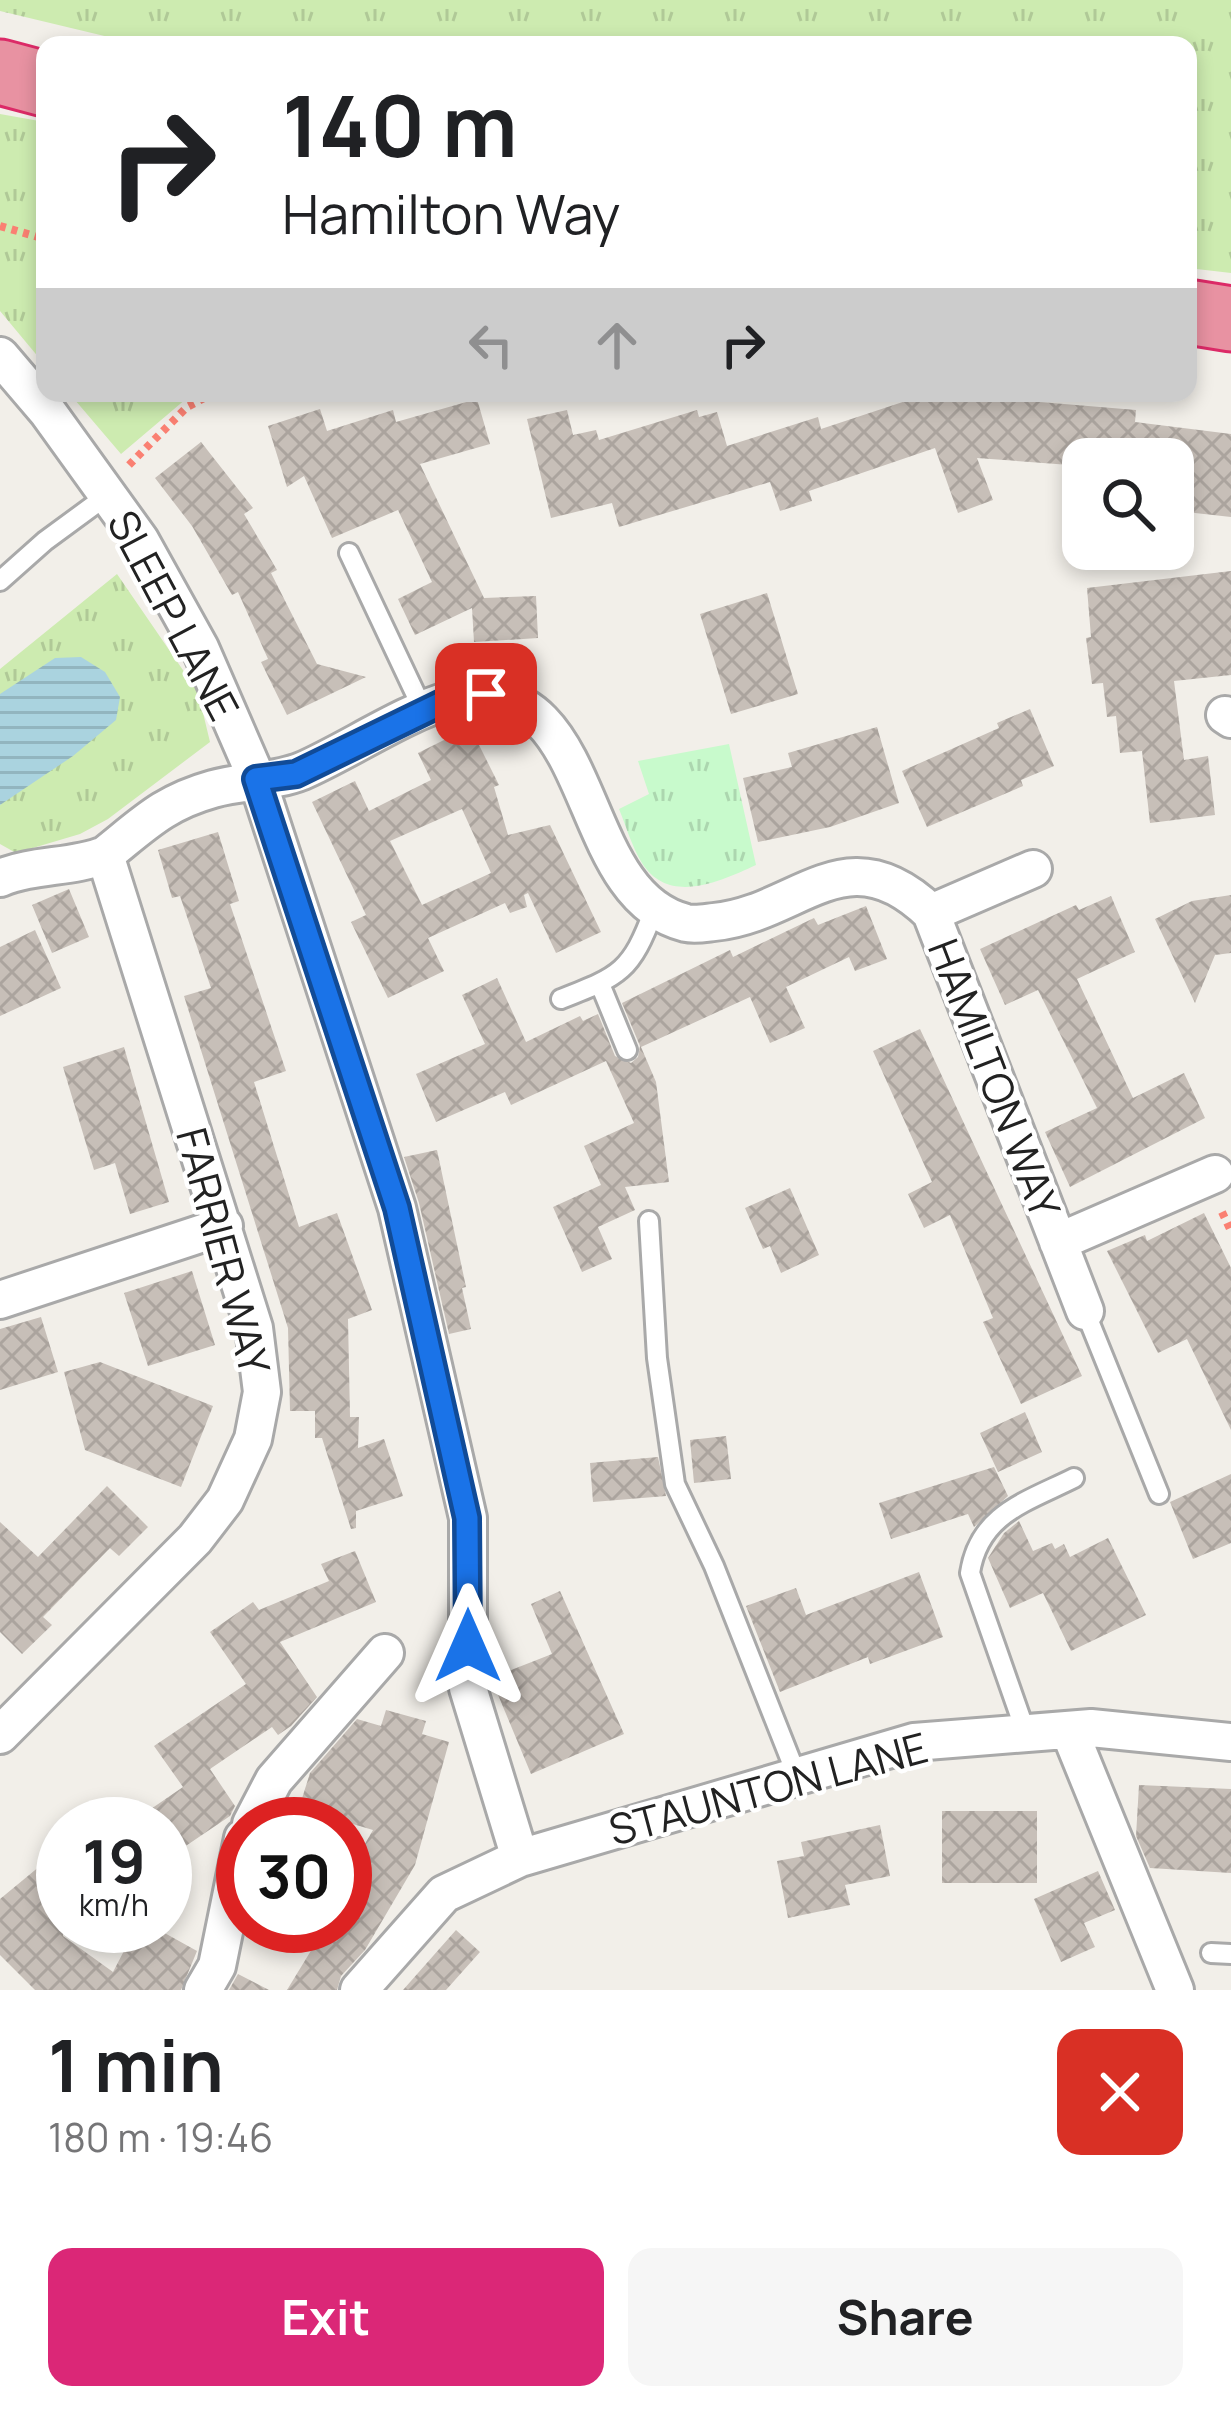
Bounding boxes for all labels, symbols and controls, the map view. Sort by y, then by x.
text: 140 m [282,67,518,182]
icon: right [84,84,240,240]
text: Hamilton Way [282,176,620,250]
icon: left [458,312,524,378]
icon: ahead [584,312,650,378]
icon: right [710,312,776,378]
map controls [1062,438,1194,570]
button: search [1062,438,1194,570]
street label: SLEEP LANE [94,500,254,730]
pin [435,643,537,745]
icon: arrive [453,661,519,727]
street label: HAMILTON WAY [915,930,1075,1226]
street label: FARRIER WAY [163,1121,285,1381]
position arrow [405,1583,531,1709]
street label: STAUNTON LANE [602,1718,934,1858]
speed limit sign: 30 [216,1797,372,1953]
text: 19 [82,1819,146,1901]
text: km/h [79,1884,149,1925]
text: 1 min [48,2015,224,2114]
button: close [1057,2029,1183,2155]
text: 180 m · 19:46 [48,2110,273,2164]
button: Exit [48,2248,604,2386]
button: Share [628,2248,1183,2386]

